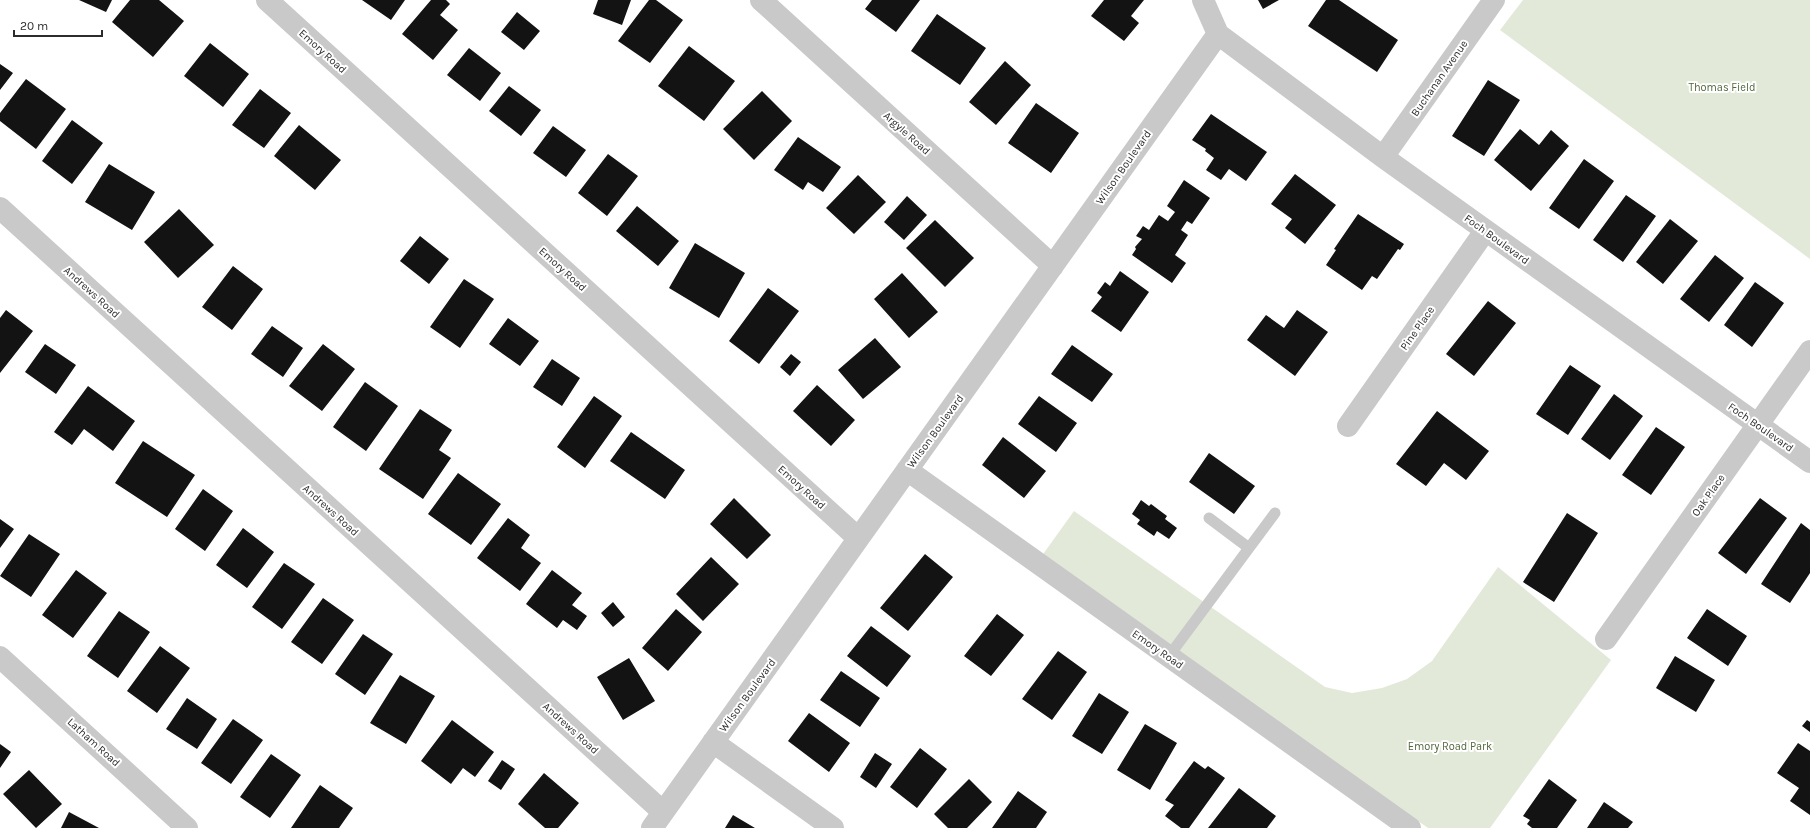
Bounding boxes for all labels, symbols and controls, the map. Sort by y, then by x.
scale bar [14,12,102,38]
text: 20 m [20,19,48,33]
street label: Emory Road [296,27,349,76]
street label: Buchanan Avenue [1408,37,1471,119]
park label: Thomas Field [1688,81,1756,94]
street label: Argyle Road [881,109,933,158]
street label: Wilson Boulevard [1093,128,1154,207]
street label: Foch Boulevard [1462,212,1532,267]
street label: Emory Road [536,245,589,294]
street label: Andrews Road [61,264,122,321]
street label: Pine Place [1398,303,1438,353]
street label: Wilson Boulevard [904,392,966,471]
street label: Foch Boulevard [1726,400,1796,455]
street label: Emory Road [775,463,828,512]
street label: Oak Place [1689,471,1728,519]
street label: Andrews Road [300,482,361,539]
street label: Emory Road [1130,627,1186,672]
street label: Wilson Boulevard [716,656,778,735]
street label: Andrews Road [540,700,601,757]
street label: Latham Road [65,715,123,769]
park label: Emory Road Park [1408,740,1492,753]

